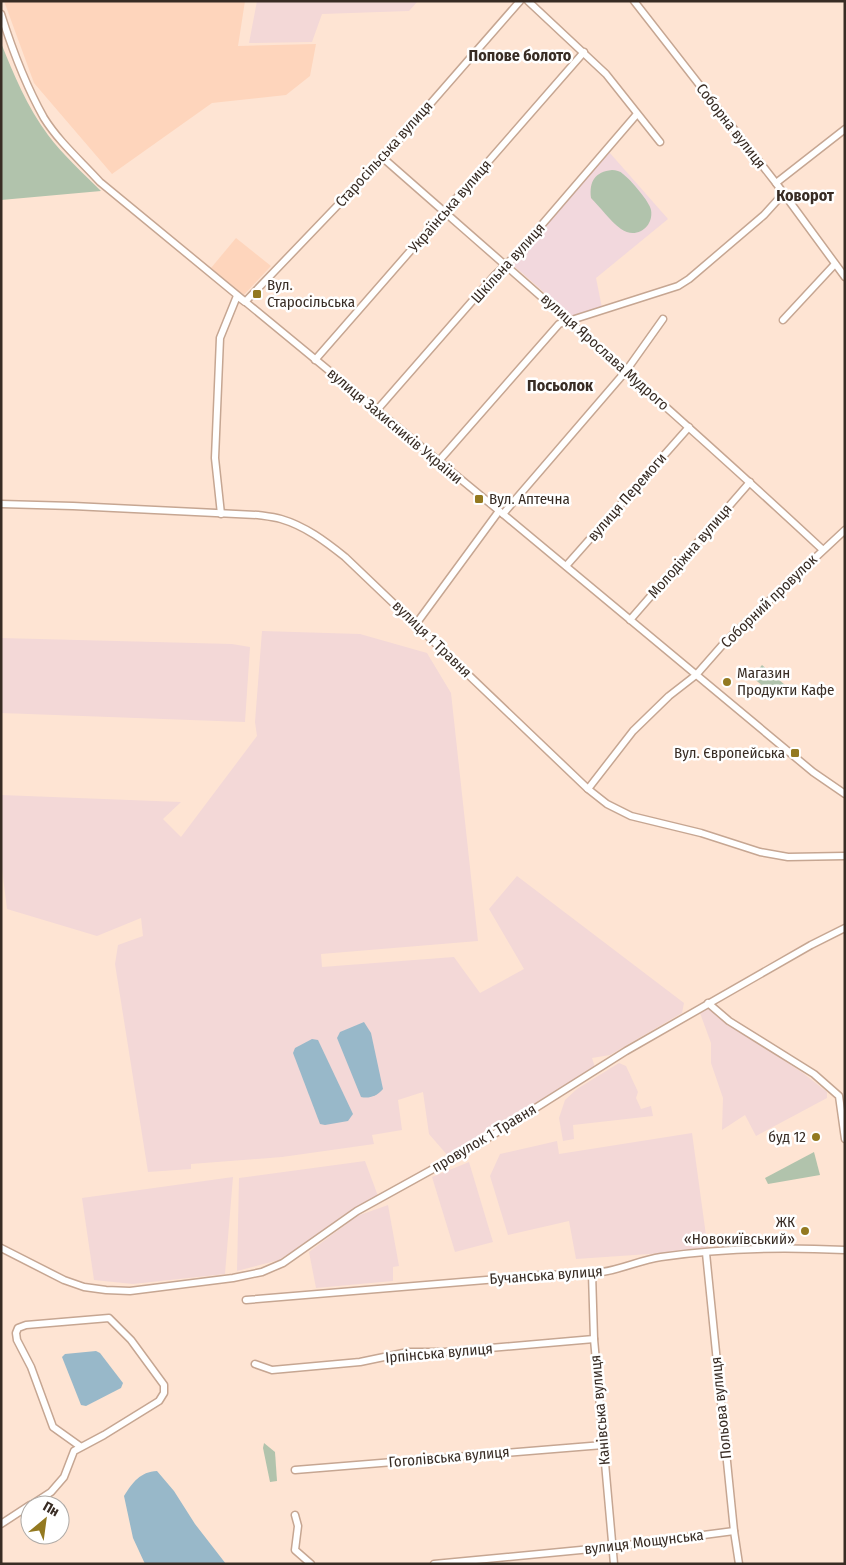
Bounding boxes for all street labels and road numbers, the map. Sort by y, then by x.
street label: Соборна вулиця [692,80,770,172]
street label: Старосільська вулиця [332,97,436,211]
street label: Українська вулиця [404,156,495,257]
street label: Шкільна вулиця [467,219,549,307]
street label: вулиця Ярослава Мудрого [537,290,673,414]
street label: вулиця Захисників України [324,364,466,488]
street label: вулиця Перемоги [584,449,670,545]
street label: Молодіжна вулиця [644,500,736,602]
street label: Соборний провулок [717,550,821,652]
street label: вулиця 1 Травня [389,597,475,681]
street label: провулок 1 Травня [429,1100,539,1176]
street label: Бучанська вулиця [489,1262,603,1288]
street label: Ірпінська вулиця [385,1339,493,1367]
street label: Канівська вулиця [586,1354,614,1466]
street label: Польова вулиця [707,1356,735,1460]
street label: Гоголівська вулиця [388,1443,510,1471]
street label: вулиця Мощунська [583,1526,705,1558]

